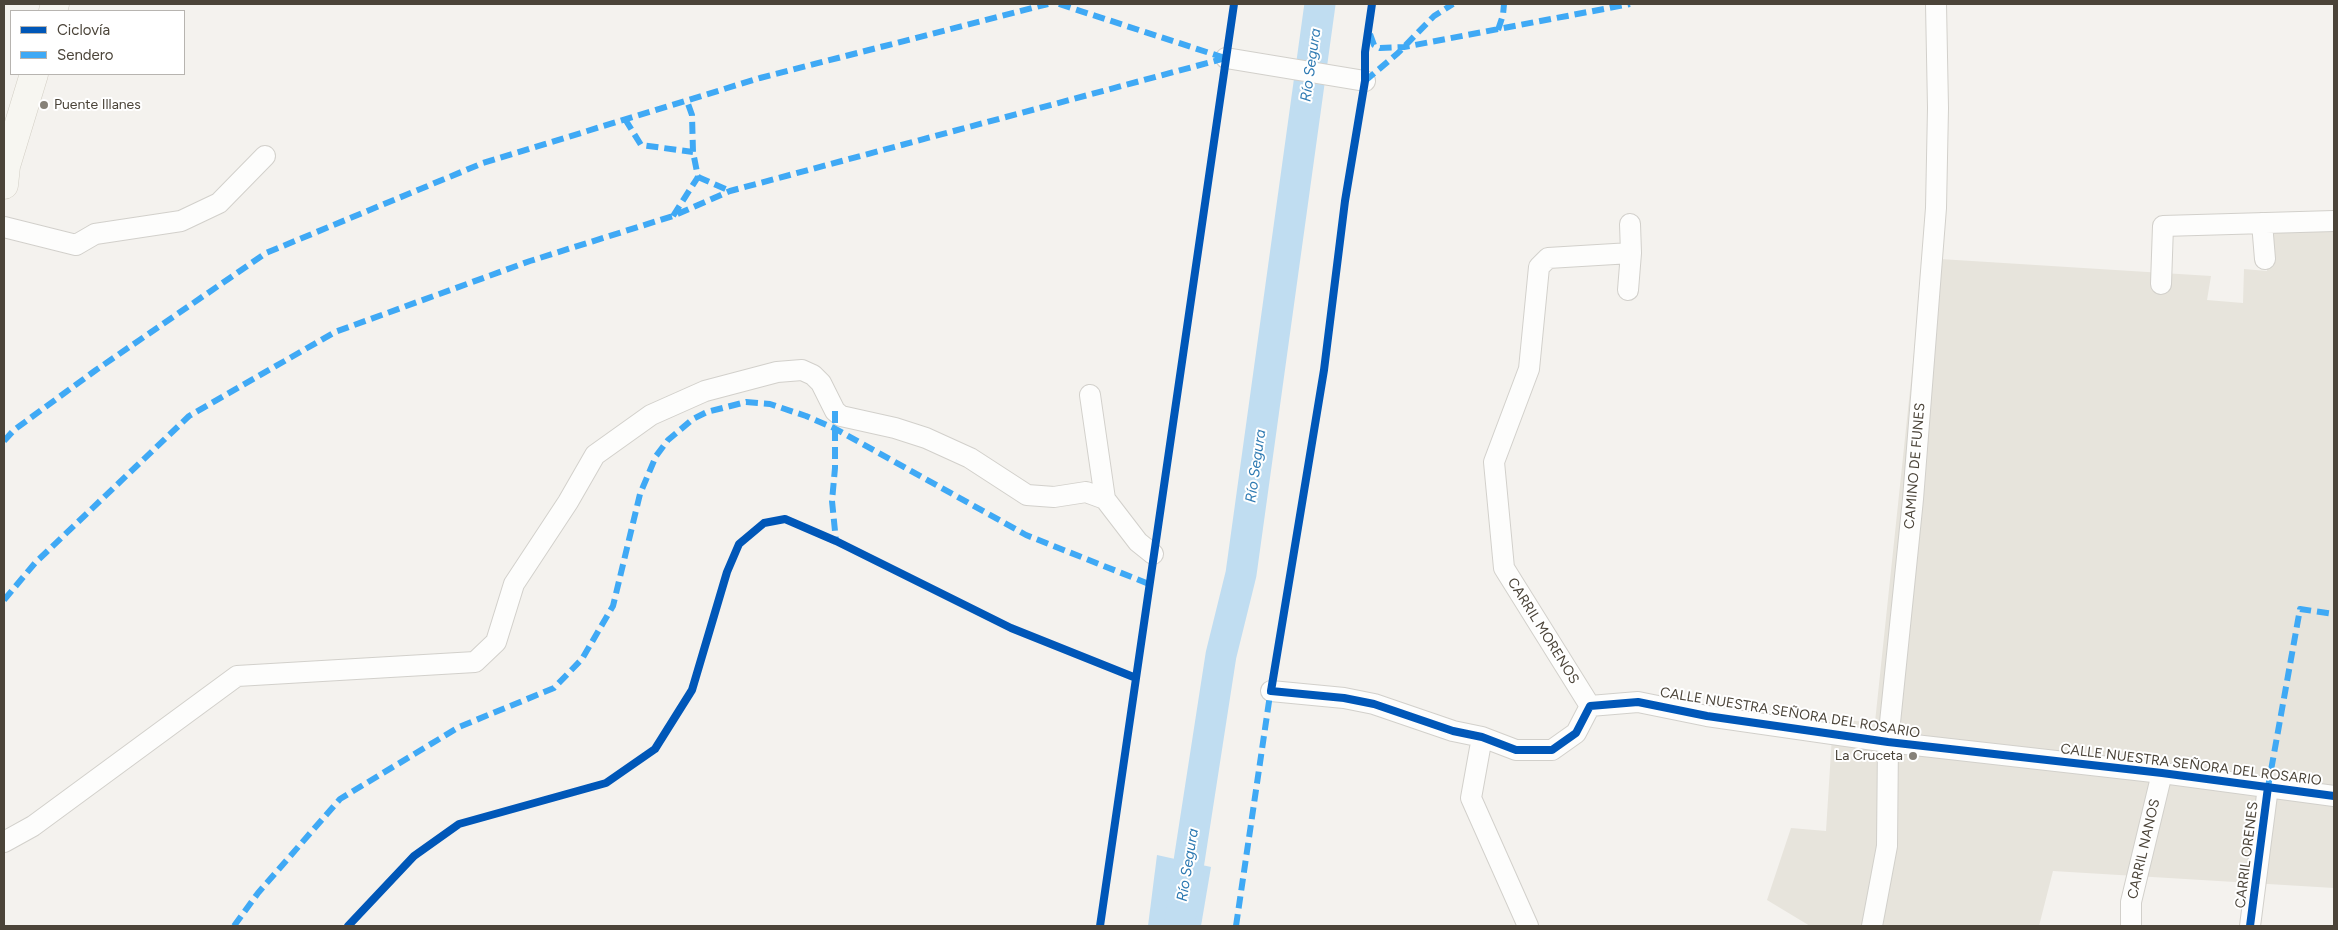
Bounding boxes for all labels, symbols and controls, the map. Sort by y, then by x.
legend [10,10,185,75]
text: Ciclovía [57,21,110,39]
water label: Río Segura [1297,27,1325,103]
text: Sendero [57,46,114,64]
place label: Puente Illanes [54,97,141,113]
marker: Puente Illanes [38,99,50,111]
street label: CAMINO DE FUNES [1901,402,1929,530]
water label: Río Segura [1242,428,1270,504]
street label: CARRIL MORENOS [1504,575,1582,687]
street label: CALLE NUESTRA SEÑORA DEL ROSARIO [1659,684,1921,742]
street label: CALLE NUESTRA SEÑORA DEL ROSARIO [2059,741,2323,789]
place label: La Cruceta [1835,748,1903,764]
marker: La Cruceta [1907,750,1919,762]
street label: CARRIL NANOS [2124,797,2164,901]
street label: CARRIL ORENES [2232,801,2262,909]
water label: Río Segura [1173,827,1203,903]

